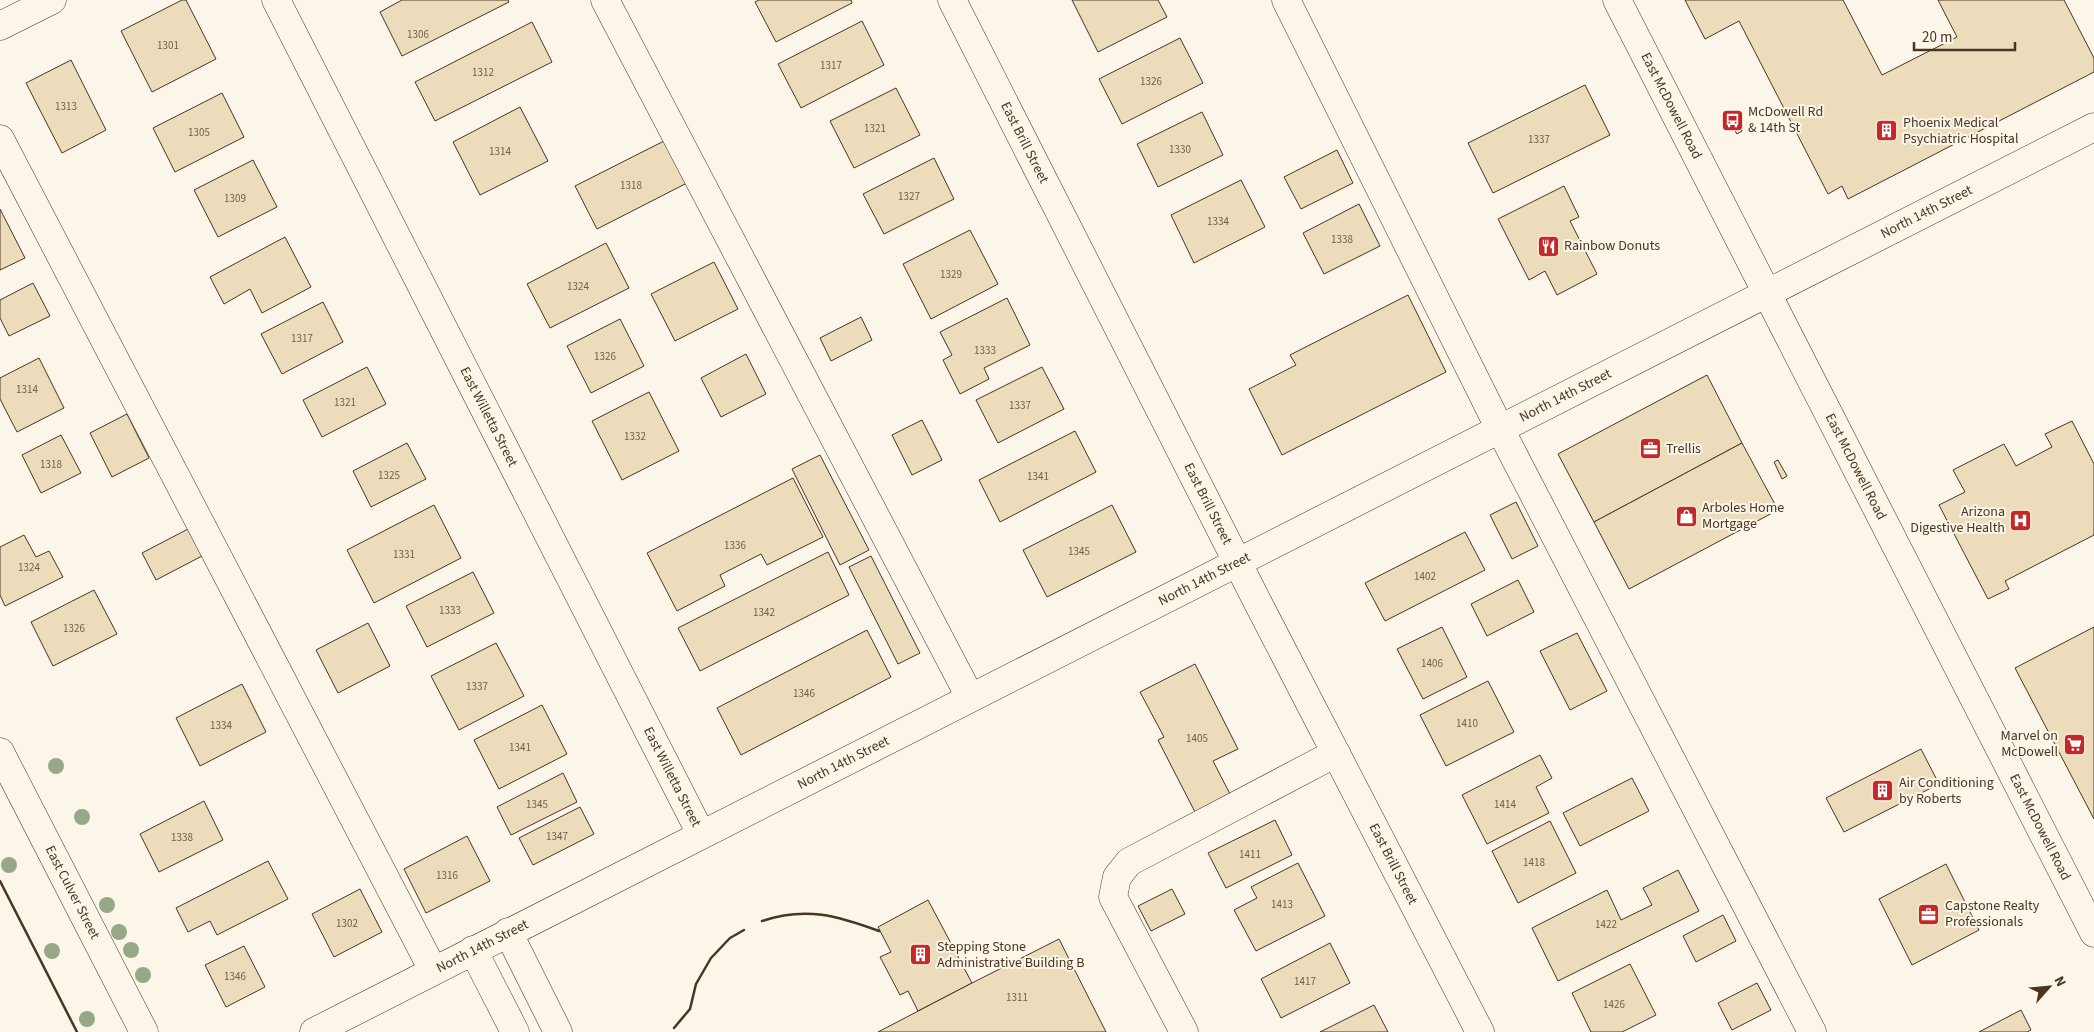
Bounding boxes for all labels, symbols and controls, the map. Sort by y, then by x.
scale bar [1914,20,2015,52]
house number: 1306 [407,27,429,42]
text: 20 m [1922,27,1952,48]
house number: 1301 [157,38,179,53]
street label: East McDowell Road [1636,49,1707,163]
house number: 1317 [820,58,842,73]
house number: 1312 [472,65,494,80]
house number: 1326 [1140,74,1162,89]
street label: East Brill Street [995,98,1054,187]
house number: 1313 [55,99,77,114]
place label: McDowell Rd & 14th St [1748,102,1823,138]
bus stop icon: McDowell Rd & 14th St [1720,108,1744,132]
place label: Phoenix Medical Psychiatric Hospital [1903,113,2019,149]
building icon: Phoenix Medical Psychiatric Hospital [1875,119,1899,143]
house number: 1321 [864,121,886,136]
house number: 1305 [188,125,210,140]
house number: 1337 [1528,132,1550,147]
house number: 1330 [1169,142,1191,157]
house number: 1314 [489,144,511,159]
house number: 1318 [620,178,642,193]
street label: North 14th Street [1877,180,1976,244]
house number: 1327 [898,189,920,204]
house number: 1309 [224,191,246,206]
house number: 1334 [1207,214,1229,229]
house number: 1338 [1331,232,1353,247]
restaurant icon: Rainbow Donuts [1536,234,1560,258]
place label: Rainbow Donuts [1564,236,1660,256]
house number: 1329 [940,267,962,282]
house number: 1324 [567,279,589,294]
house number: 1317 [291,331,313,346]
house number: 1333 [974,343,996,358]
house number: 1326 [594,349,616,364]
street label: East Willetta Street [455,363,522,471]
street label: North 14th Street [1516,364,1615,427]
house number: 1314 [16,382,38,397]
house number: 1321 [334,395,356,410]
house number: 1337 [1009,398,1031,413]
street label: East McDowell Road [1820,410,1891,523]
house number: 1332 [624,429,646,444]
office icon: Trellis [1638,437,1662,461]
place label: Trellis [1666,439,1701,459]
house number: 1318 [40,457,62,472]
street label: East Brill Street [1179,460,1237,548]
house number: 1325 [378,468,400,483]
house number: 1341 [1027,469,1049,484]
place label: Arboles Home Mortgage [1702,498,1784,534]
place label: Arizona Digestive Health [1910,502,2005,538]
shop icon: Arboles Home Mortgage [1674,504,1698,528]
hospital icon: Arizona Digestive Health [2009,508,2033,532]
house number: 1336 [724,538,746,553]
house number: 1345 [1068,544,1090,559]
house number: 1331 [393,547,415,562]
street label: North 14th Street [1155,547,1254,611]
house number: 1324 [18,560,40,575]
house number: 1402 [1414,569,1436,584]
house number: 1333 [439,603,461,618]
house number: 1342 [753,605,775,620]
house number: 1326 [63,621,85,636]
house number: 1406 [1421,656,1443,671]
house number: 1337 [466,679,488,694]
house number: 1346 [793,686,815,701]
house number: 1410 [1456,716,1478,731]
house number: 1334 [210,718,232,733]
street label: East Willetta Street [638,723,706,831]
place label: Marvel on McDowell [2001,726,2058,762]
street label: North 14th Street [794,731,893,795]
house number: 1405 [1186,731,1208,746]
supermarket icon: Marvel on McDowell [2062,732,2086,756]
house number: 1341 [509,740,531,755]
street label: East McDowell Road [2004,770,2076,884]
place label: Air Conditioning by Roberts [1899,773,1994,809]
building icon: Air Conditioning by Roberts [1871,779,1895,803]
house number: 1345 [526,797,548,812]
house number: 1414 [1494,797,1516,812]
street label: East Brill Street [1364,820,1423,908]
house number: 1347 [546,829,568,844]
house number: 1338 [171,830,193,845]
street label: East Culver Street [40,842,105,943]
house number: 1411 [1239,847,1261,862]
house number: 1418 [1523,855,1545,870]
house number: 1316 [436,868,458,883]
place label: Capstone Realty Professionals [1945,896,2040,932]
house number: 1413 [1271,897,1293,912]
office icon: Capstone Realty Professionals [1917,902,1941,926]
street label: North 14th Street [433,914,532,978]
house number: 1302 [336,916,358,931]
house number: 1422 [1595,917,1617,932]
place label: Stepping Stone Administrative Building B [937,937,1084,973]
building icon: Stepping Stone Administrative Building B [909,943,933,967]
north arrow [2024,962,2074,1012]
house number: 1346 [224,969,246,984]
text: N [2049,973,2071,990]
house number: 1417 [1294,974,1316,989]
house number: 1311 [1006,990,1028,1005]
house number: 1426 [1603,997,1625,1012]

